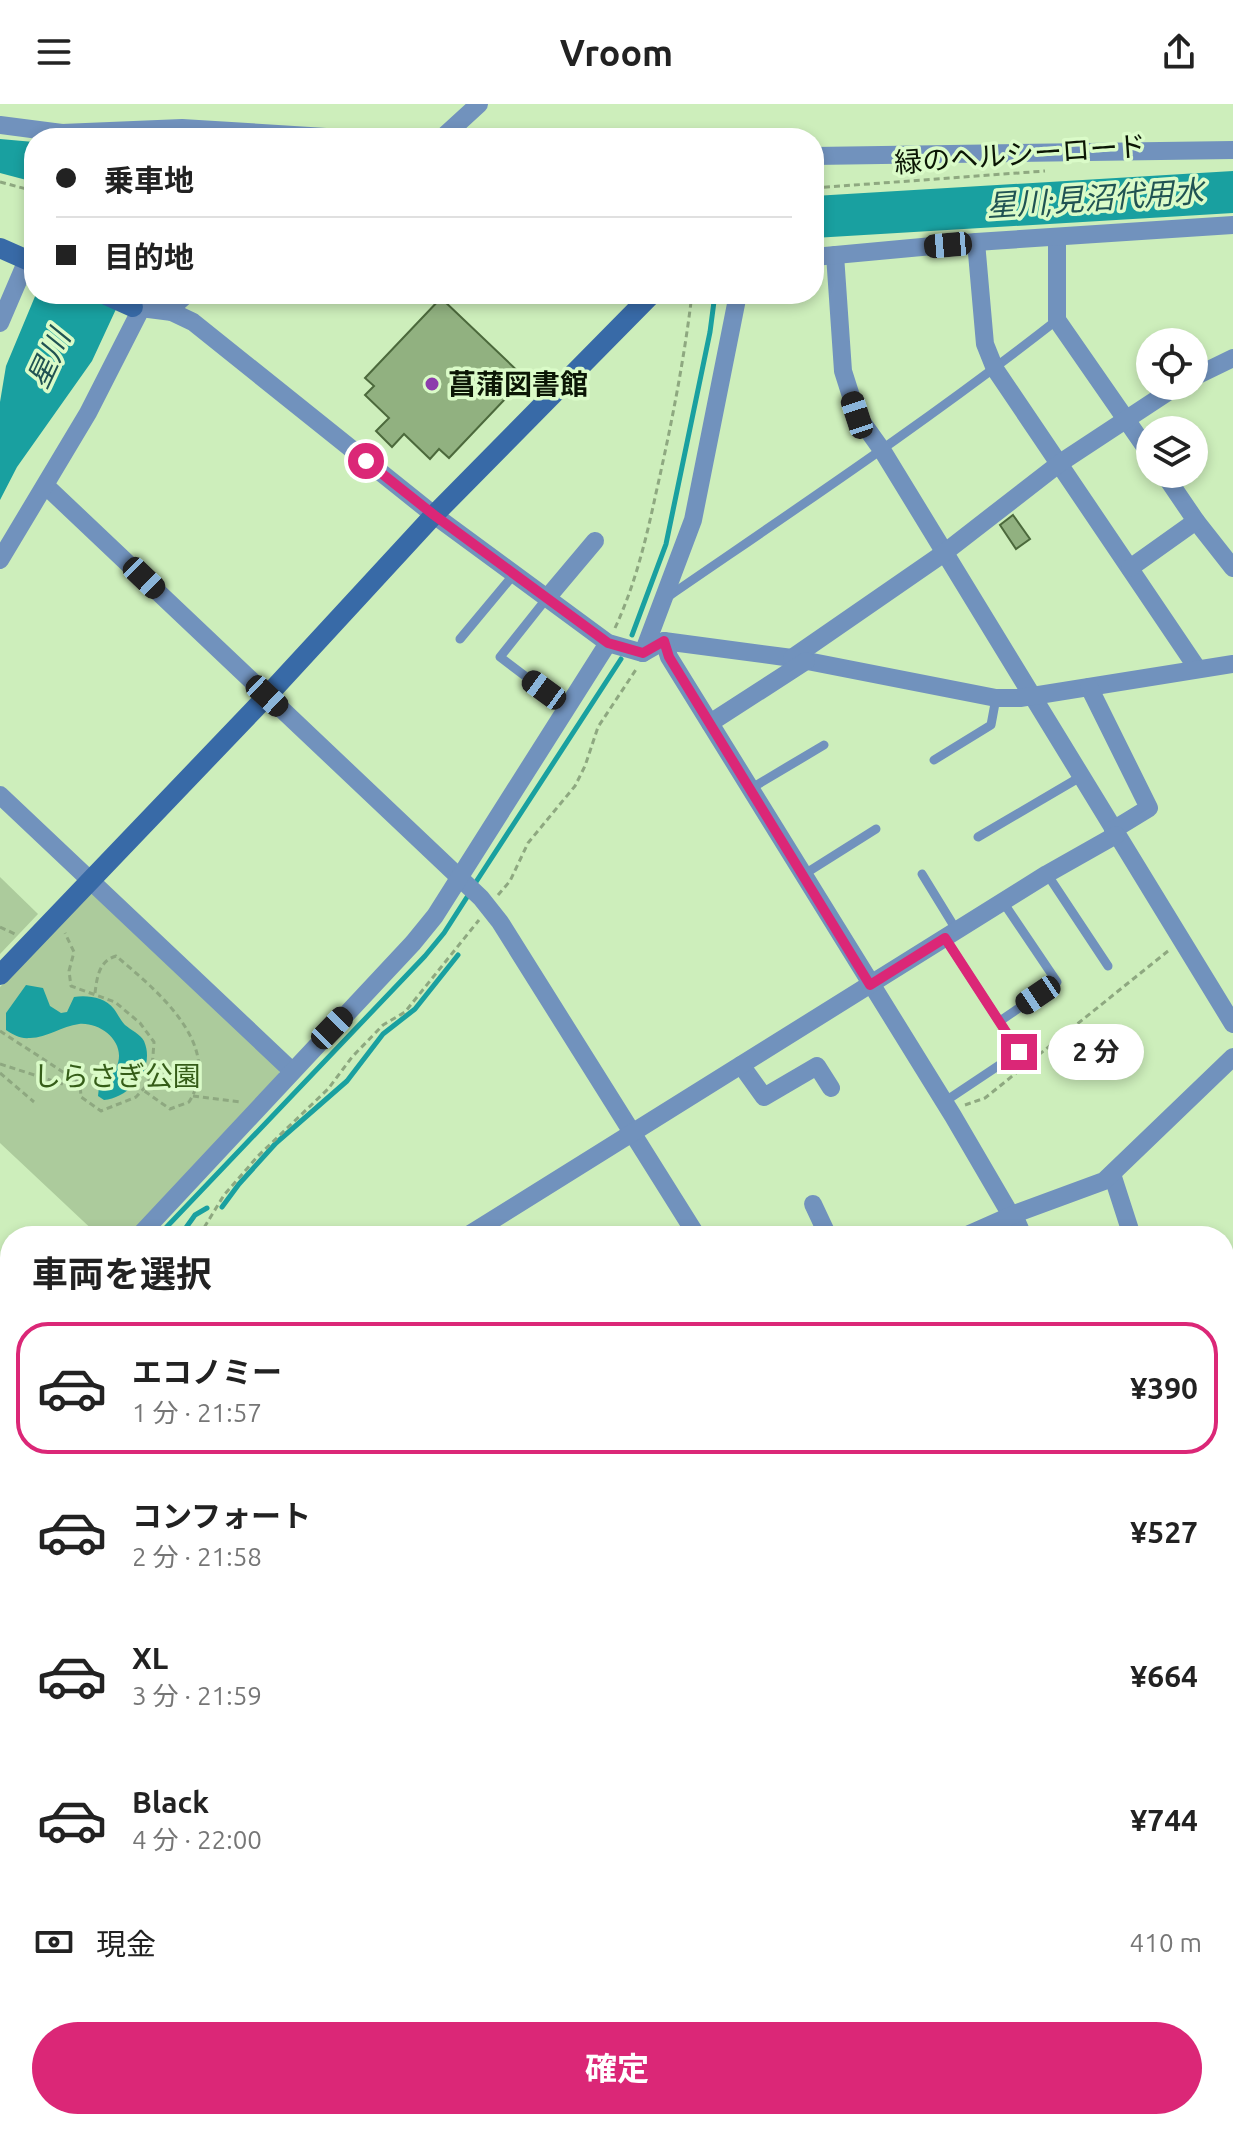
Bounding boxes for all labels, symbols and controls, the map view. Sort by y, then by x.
icon: menu [32,30,76,74]
icon: share [1157,30,1201,74]
text: Vroom [560,32,673,73]
street label: 緑のヘルシーロード [893,129,1147,178]
text: 乗車地 [104,163,194,197]
water label: 星川;見沼代用水 [985,173,1208,223]
car [923,231,973,259]
text: 目的地 [104,240,194,274]
water label: 星川 [20,321,77,393]
map controls [1136,328,1208,488]
button: locate [1136,328,1208,400]
place label: 菖蒲図書館 [448,368,588,399]
marker: 菖蒲図書館 [423,375,441,393]
car [838,388,876,442]
button: layers [1136,416,1208,488]
route start [348,443,384,479]
car [118,553,170,603]
car [518,666,570,714]
car [241,671,293,721]
car [1011,972,1065,1018]
car [307,1002,357,1054]
callout: 2 分 [1047,1024,1143,1080]
route end [1001,1034,1037,1070]
text: 2 分 [1073,1037,1119,1066]
park label: しらさぎ公園 [33,1060,201,1091]
text: 車両を選択 [32,1253,212,1294]
icon: car [36,1352,108,1424]
text: エコノミー [132,1355,282,1389]
text: ¥390 [1130,1371,1198,1405]
text: 1 分 · 21:57 [132,1398,262,1427]
icon: car [36,1496,108,1568]
text: コンフォート [132,1499,311,1533]
text: ¥527 [1130,1515,1198,1549]
text: 2 分 · 21:58 [132,1542,262,1571]
icon: car [36,1640,108,1712]
text: XL [132,1641,168,1675]
text: ¥664 [1130,1659,1198,1693]
text: 3 分 · 21:59 [132,1681,262,1710]
icon: car [36,1784,108,1856]
text: Black [132,1785,209,1819]
text: ¥744 [1130,1803,1198,1837]
text: 4 分 · 22:00 [132,1825,262,1854]
icon: cash [32,1920,76,1964]
text: 現金 [96,1927,156,1961]
text: 410 m [1130,1928,1202,1957]
button: 確定 [32,2022,1202,2114]

